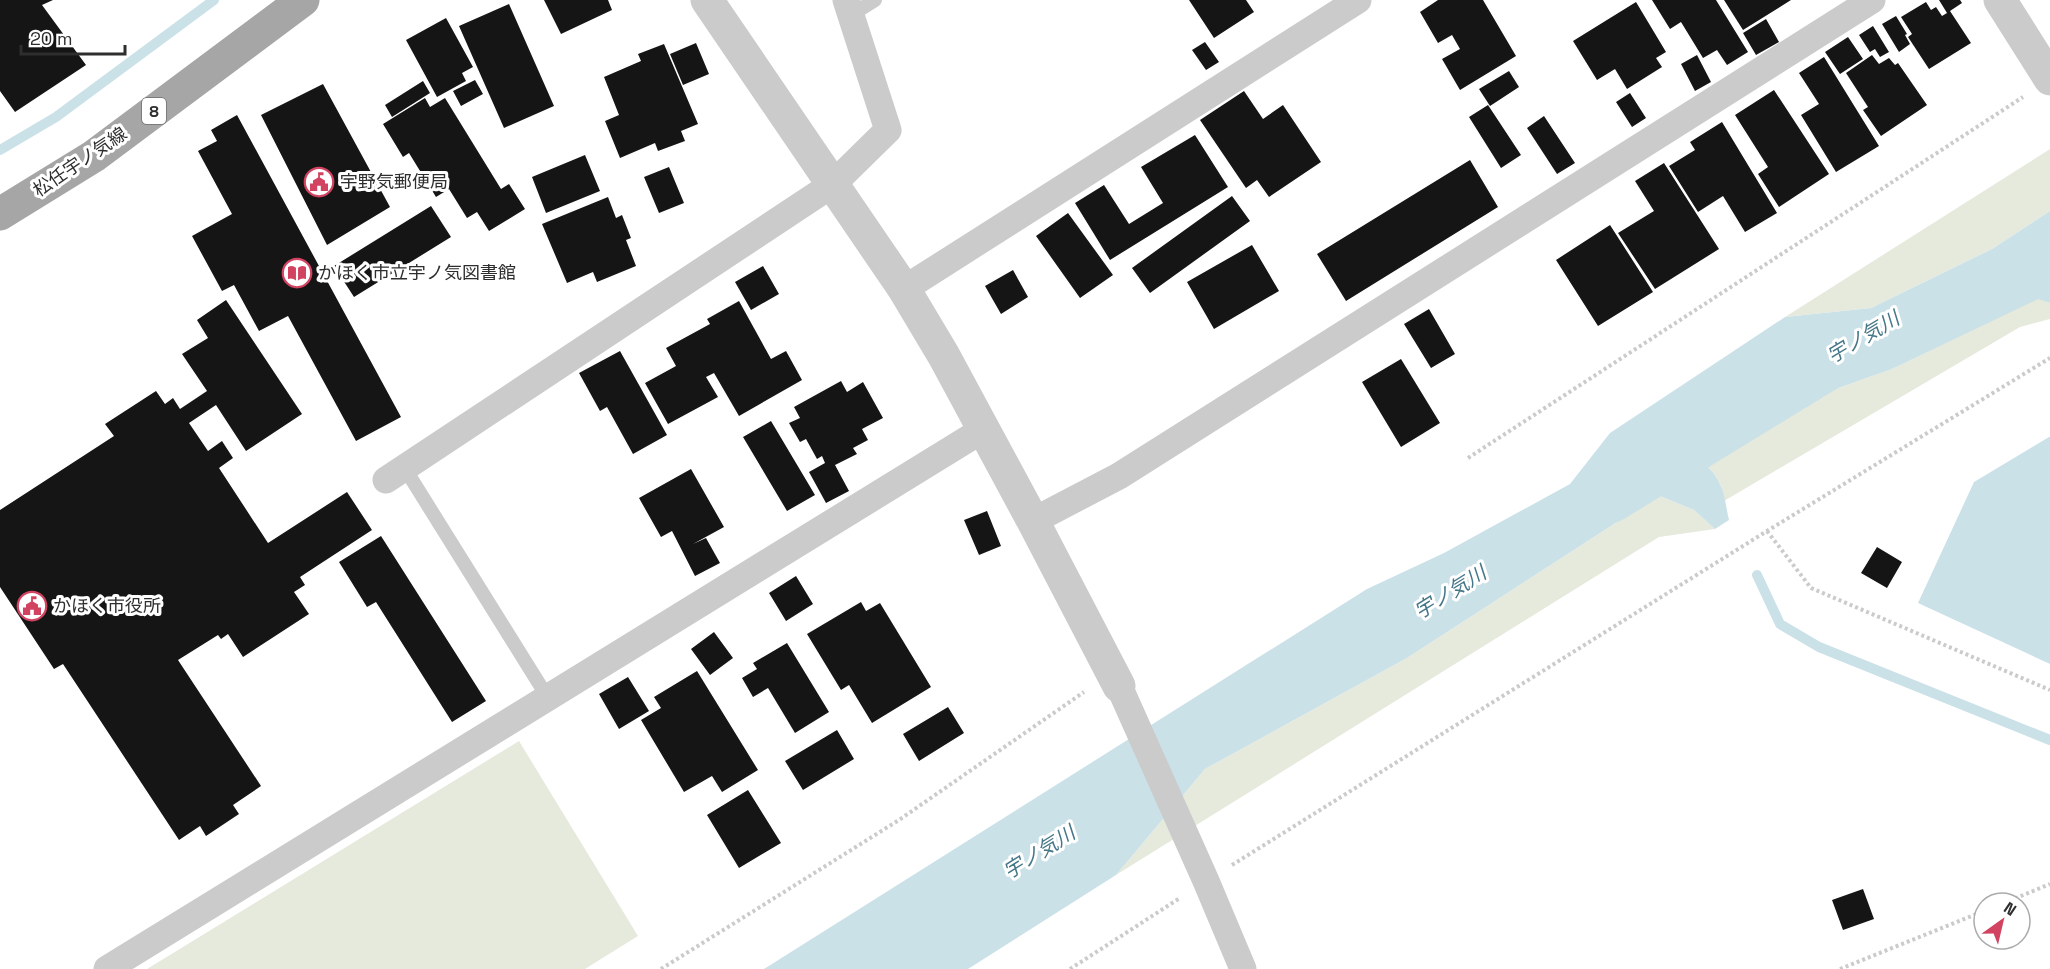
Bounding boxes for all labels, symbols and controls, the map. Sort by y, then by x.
scale bar [21,18,124,56]
text: 20 m [30,27,73,50]
road number: 8 [142,98,166,124]
street label: 松任宇ノ気線 [29,122,131,201]
public building icon: 宇野気郵便局 [303,166,335,198]
place label: 宇野気郵便局 [340,170,448,193]
library icon: かほく市立宇ノ気図書館 [281,257,313,289]
place label: かほく市立宇ノ気図書館 [318,261,516,284]
water label: 宇ノ気川 [1822,304,1906,369]
water label: 宇ノ気川 [1409,559,1493,624]
public building icon: かほく市役所 [16,590,48,622]
place label: かほく市役所 [53,594,161,617]
water label: 宇ノ気川 [998,819,1082,884]
north arrow [1972,891,2032,951]
text: N [2000,897,2020,921]

